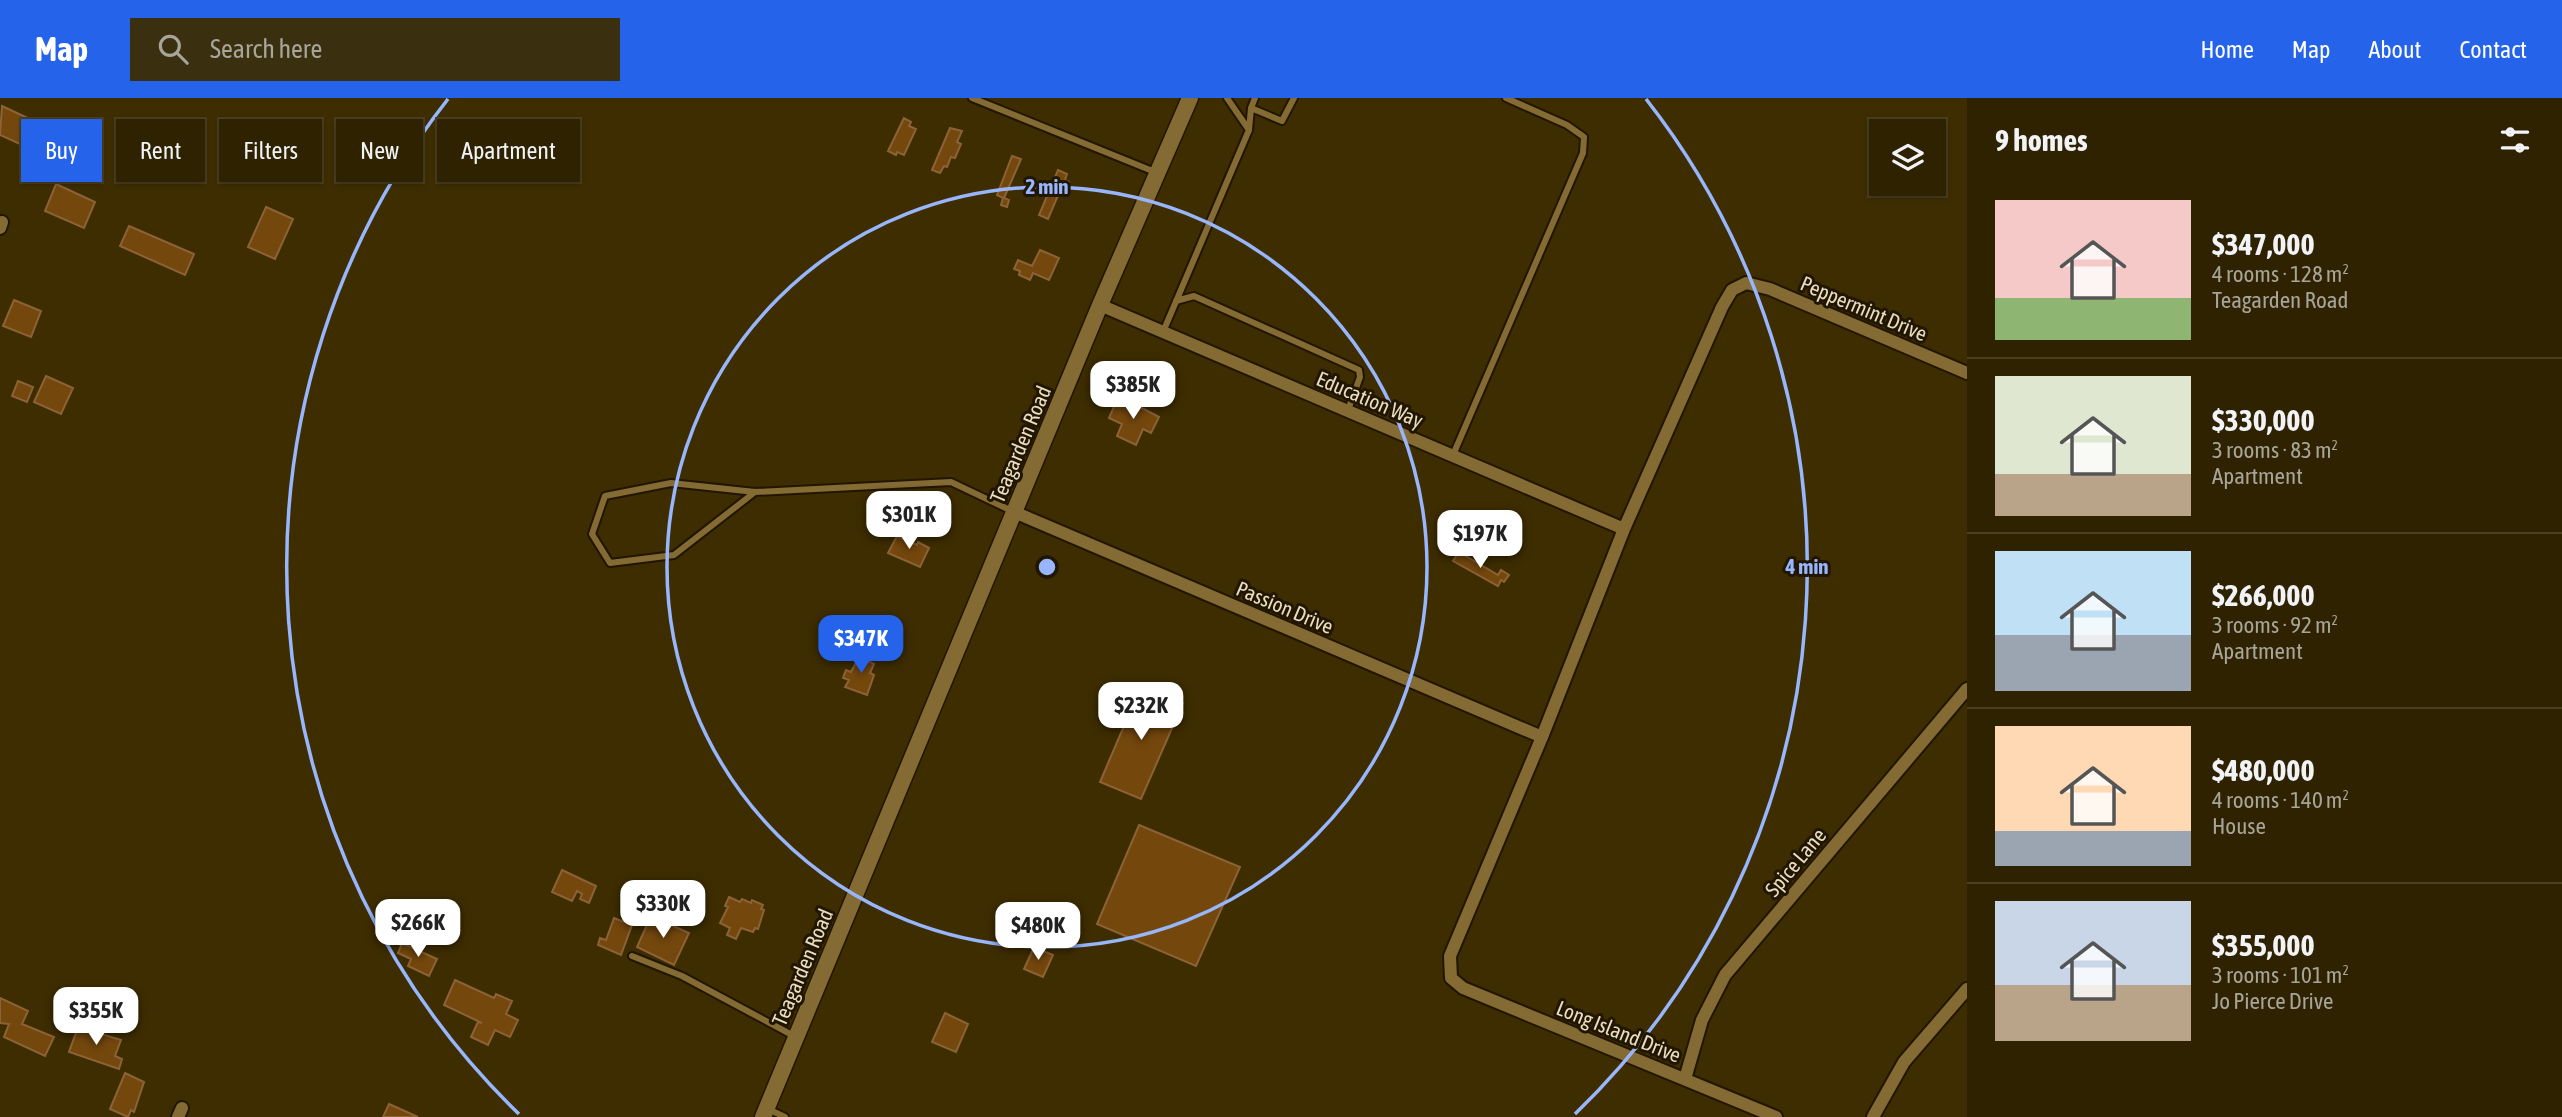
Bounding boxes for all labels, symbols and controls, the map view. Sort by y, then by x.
search box [130,18,620,81]
text: Map [35,30,88,68]
icon: search [154,30,192,68]
text: Search here [210,34,322,64]
text: Home [2200,36,2254,63]
text: Map [2292,36,2330,63]
text: About [2368,36,2421,63]
text: Contact [2459,36,2527,63]
chip: Buy [21,119,102,182]
chip: Rent [116,119,205,182]
chip: Filters [219,119,322,182]
chip: New [336,119,423,182]
chip: Apartment [437,119,580,182]
map controls [1869,119,1946,196]
button: layers [1869,119,1946,196]
icon: filters [2496,121,2534,159]
text: 9 homes [1995,123,2088,157]
text: 2 min [1026,174,1068,198]
text: $347,000 [2212,227,2315,261]
icon: home [2051,228,2135,312]
text: 4 rooms · 128 m² [2212,261,2349,287]
street label: Peppermint Drive [1797,271,1931,345]
text: Teagarden Road [2212,287,2348,313]
pin: $385K [1084,362,1182,421]
street label: Education Way [1313,366,1427,432]
text: $385K [1106,371,1160,397]
street label: Teagarden Road [985,382,1055,506]
text: $330,000 [2212,403,2315,437]
icon: home [2051,404,2135,488]
text: 3 rooms · 83 m² [2212,437,2338,463]
text: Apartment [2212,463,2303,489]
pin: $301K [860,491,958,551]
text: $301K [882,501,936,527]
pin: $197K [1431,510,1529,570]
text: $197K [1453,520,1507,546]
text: 4 min [1785,554,1828,578]
centre of rings [1035,555,1059,579]
street label: Passion Drive [1233,576,1337,638]
text: $266,000 [2212,578,2315,612]
icon: home [2051,579,2135,663]
text: 3 rooms · 92 m² [2212,612,2338,638]
pin: $347K [812,616,910,675]
text: $347K [834,625,888,651]
text: Apartment [2212,638,2303,664]
pin: $232K [1092,682,1190,742]
text: $232K [1114,692,1168,718]
text: $480,000 [2212,753,2315,787]
icon: home [2051,754,2135,838]
text: 4 rooms · 140 m² [2212,787,2349,813]
text: House [2212,813,2266,839]
street label: Spice Lane [1760,823,1830,901]
pin: $330K [614,880,712,940]
text: $330K [636,890,690,916]
pin: $266K [369,900,467,959]
pin: $480K [989,902,1087,962]
street label: Teagarden Road [767,905,837,1029]
text: $266K [391,909,445,935]
text: $480K [1011,912,1065,938]
text: $355,000 [2212,928,2315,962]
icon: home [2051,929,2135,1013]
text: 3 rooms · 101 m² [2212,962,2349,988]
pin: $355K [47,988,145,1047]
text: Jo Pierce Drive [2212,988,2333,1014]
street label: Long Island Drive [1553,995,1685,1067]
text: $355K [69,997,123,1023]

